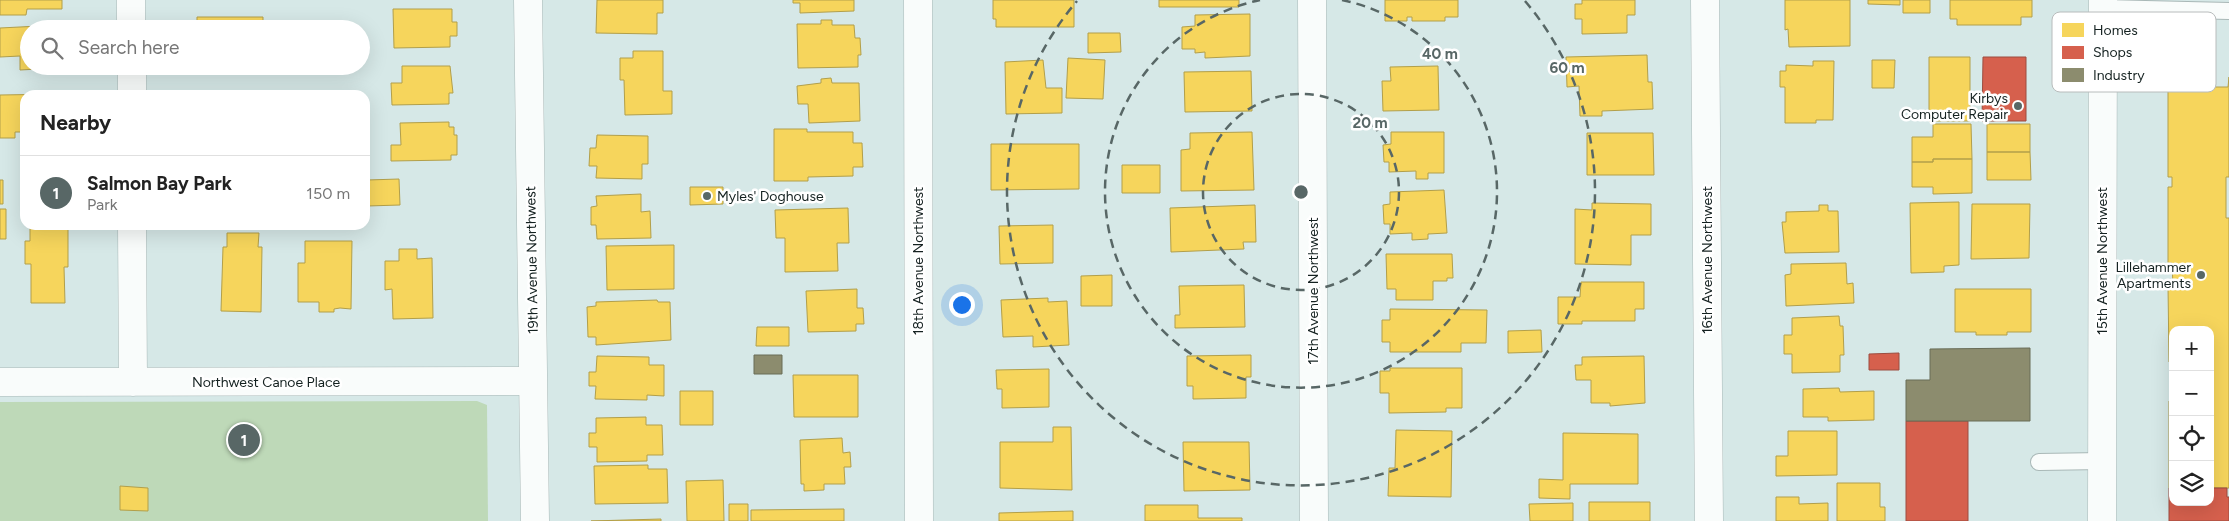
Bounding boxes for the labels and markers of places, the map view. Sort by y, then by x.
place label: Kirbys Computer Repair [1901,90,2008,123]
marker: Kirbys Computer Repair [2012,100,2024,112]
centre of rings [1292,183,1310,201]
place label: Myles' Doghouse [717,188,824,205]
marker: Myles' Doghouse [701,190,713,202]
place label: Lillehammer Apartments [2116,259,2191,292]
marker: Lillehammer Apartments [2195,269,2207,281]
pin: 1 [228,421,260,459]

